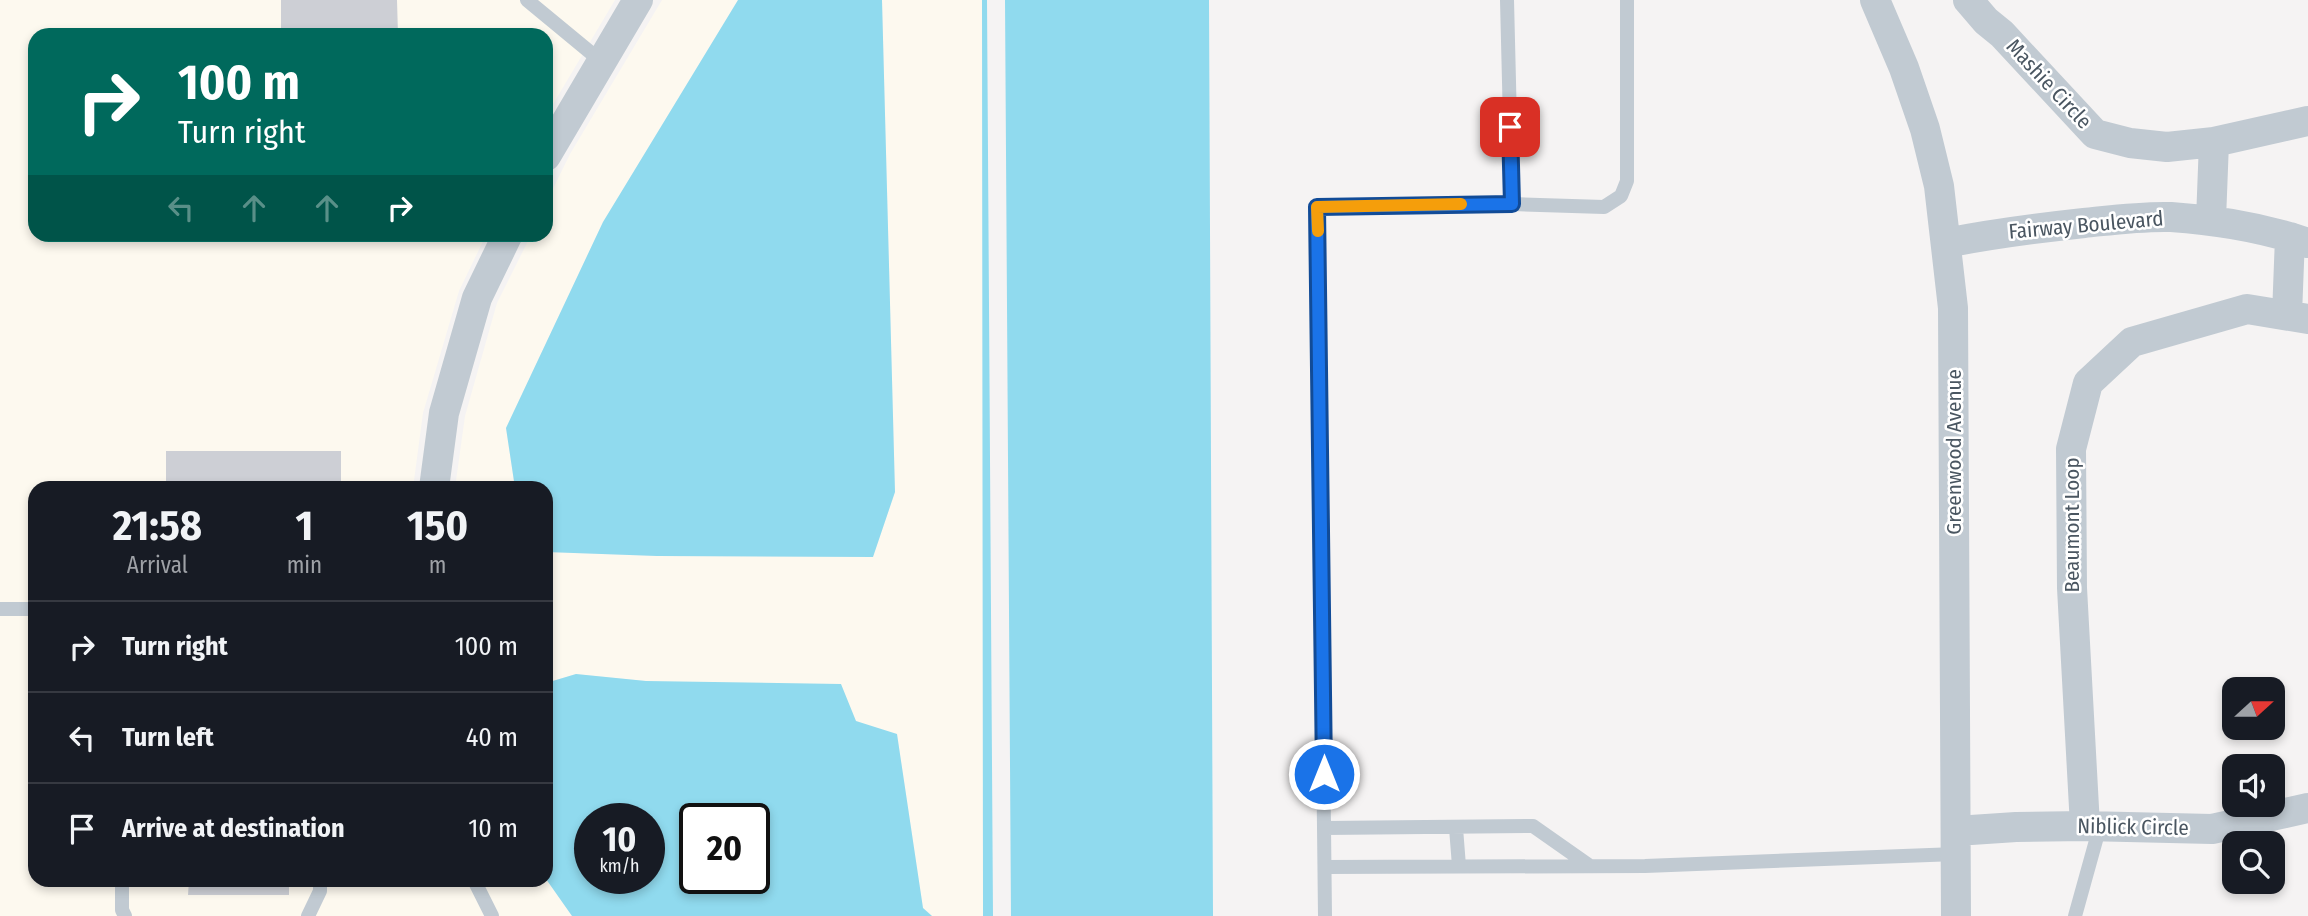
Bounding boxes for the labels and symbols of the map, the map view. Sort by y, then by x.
street label: Mashie Circle [2001,34,2097,134]
pin [1480,97,1540,157]
street label: Fairway Boulevard [2008,205,2164,245]
street label: Greenwood Avenue [1941,369,1967,535]
street label: Beaumont Loop [2059,457,2085,593]
north arrow [2222,677,2286,740]
position arrow [1287,737,1361,811]
speed limit sign: 20 [679,803,770,894]
street label: Niblick Circle [2077,813,2189,841]

